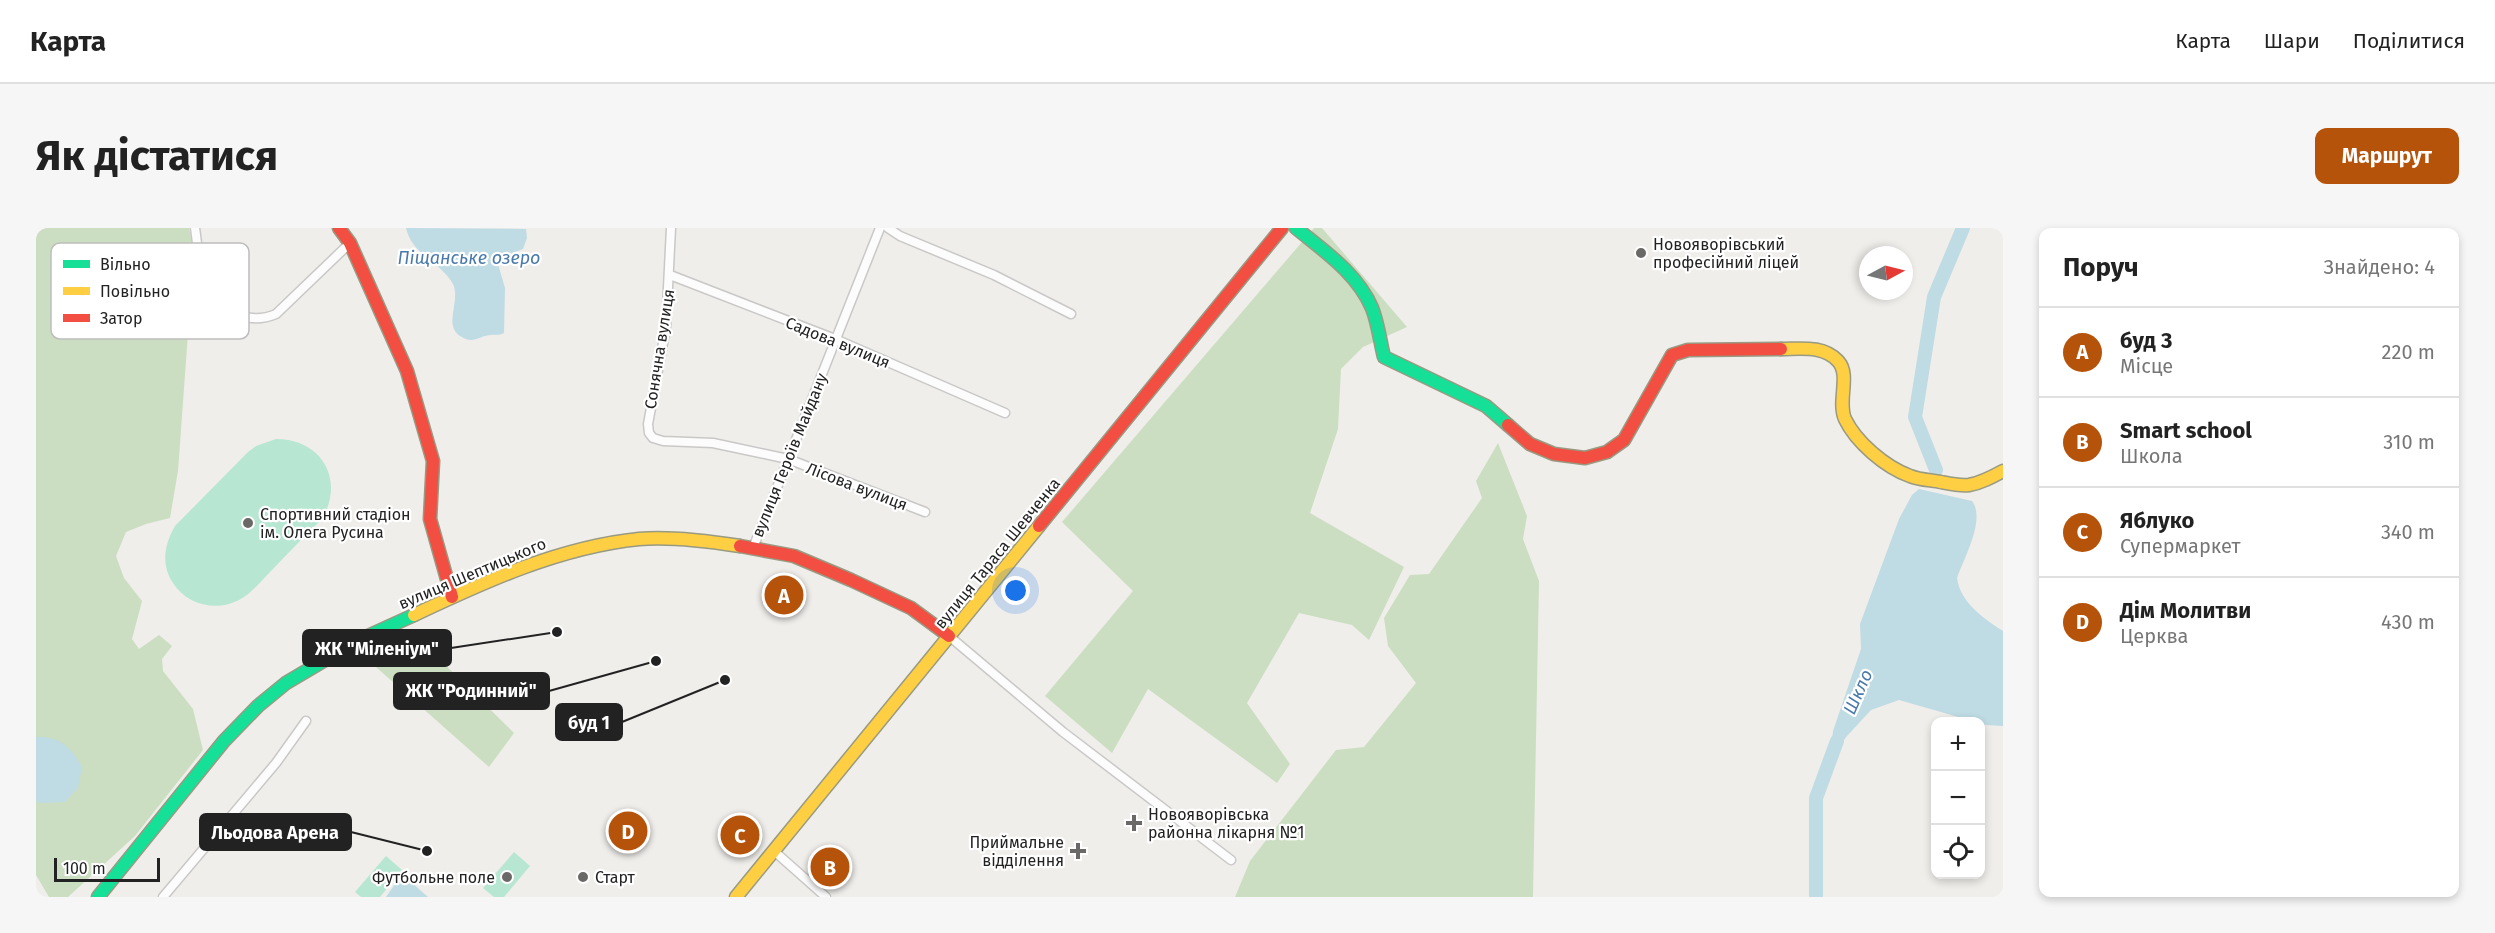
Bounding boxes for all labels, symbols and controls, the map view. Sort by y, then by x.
text: Карта [30,25,106,58]
text: Карта [2175,28,2231,54]
text: Шари [2264,28,2320,54]
text: Поділитися [2353,28,2465,54]
button: Маршрут [2315,128,2459,184]
text: Як дістатися [36,131,278,181]
place label: Новояворівський професійний ліцей [1653,235,1799,272]
legend [51,243,249,339]
marker: Новояворівський професійний ліцей [1634,246,1648,260]
north arrow [1859,246,1913,300]
water label: Піщанське озеро [397,247,541,269]
text: Поруч [2063,252,2139,283]
text: Вільно [100,255,151,274]
text: Знайдено: 4 [2324,255,2435,279]
text: Повільно [100,282,170,301]
street label: Сонячна вулиця [641,288,678,410]
text: Затор [100,309,142,328]
street label: Садова вулиця [783,313,893,372]
text: буд 3 [2120,327,2172,354]
text: A [2077,340,2088,364]
text: 220 m [2382,340,2435,364]
text: Місце [2120,354,2173,378]
street label: вулиця Героїв Майдану [748,370,831,540]
text: Smart school [2120,417,2252,444]
text: B [2076,430,2089,454]
text: 310 m [2383,430,2435,454]
text: Школа [2120,444,2183,468]
street label: Лісова вулиця [803,458,910,515]
street label: вулиця Тараса Шевченка [931,474,1064,633]
place label: Спортивний стадіон ім. Олега Русина [260,505,411,542]
text: Яблуко [2120,507,2194,534]
marker: Спортивний стадіон ім. Олега Русина [241,516,255,530]
text: C [2077,520,2088,544]
text: 340 m [2381,520,2435,544]
street label: вулиця Шептицького [396,534,549,613]
text: Супермаркет [2120,534,2240,558]
pin: A [764,572,804,617]
your location [1001,576,1030,605]
text: Дім Молитви [2120,597,2251,624]
text: D [2076,610,2089,634]
text: 430 m [2381,610,2435,634]
text: Церква [2120,624,2188,648]
callout: ЖК "Міленіум" [303,630,451,666]
text: ЖК "Міленіум" [314,638,439,660]
water label: Шкло [1838,666,1878,718]
callout: ЖК "Родинний" [394,673,549,709]
text: ЖК "Родинний" [404,680,537,702]
callout: буд 1 [556,704,622,740]
text: буд 1 [568,712,610,734]
map controls [1931,717,1985,879]
button: + [1931,717,1985,771]
button: − [1931,771,1985,825]
place label: Новояворівська районна лікарня №1 [1148,805,1304,842]
pin: D [608,808,648,854]
pin: C [720,812,760,858]
callout: Льодова Арена [200,814,351,850]
marker: Новояворівська районна лікарня №1 [1125,814,1143,832]
text: Льодова Арена [211,822,339,844]
button: locate [1931,825,1985,879]
place label: Приймальне відділення [969,833,1064,870]
marker: Приймальне відділення [1069,842,1087,860]
pin: B [810,844,850,890]
scale bar [54,855,160,882]
text: 100 m [63,859,106,878]
place label: Футбольне поле [372,868,495,887]
place label: Старт [595,868,636,887]
marker: Футбольне поле [500,870,514,884]
marker: Старт [576,870,590,884]

